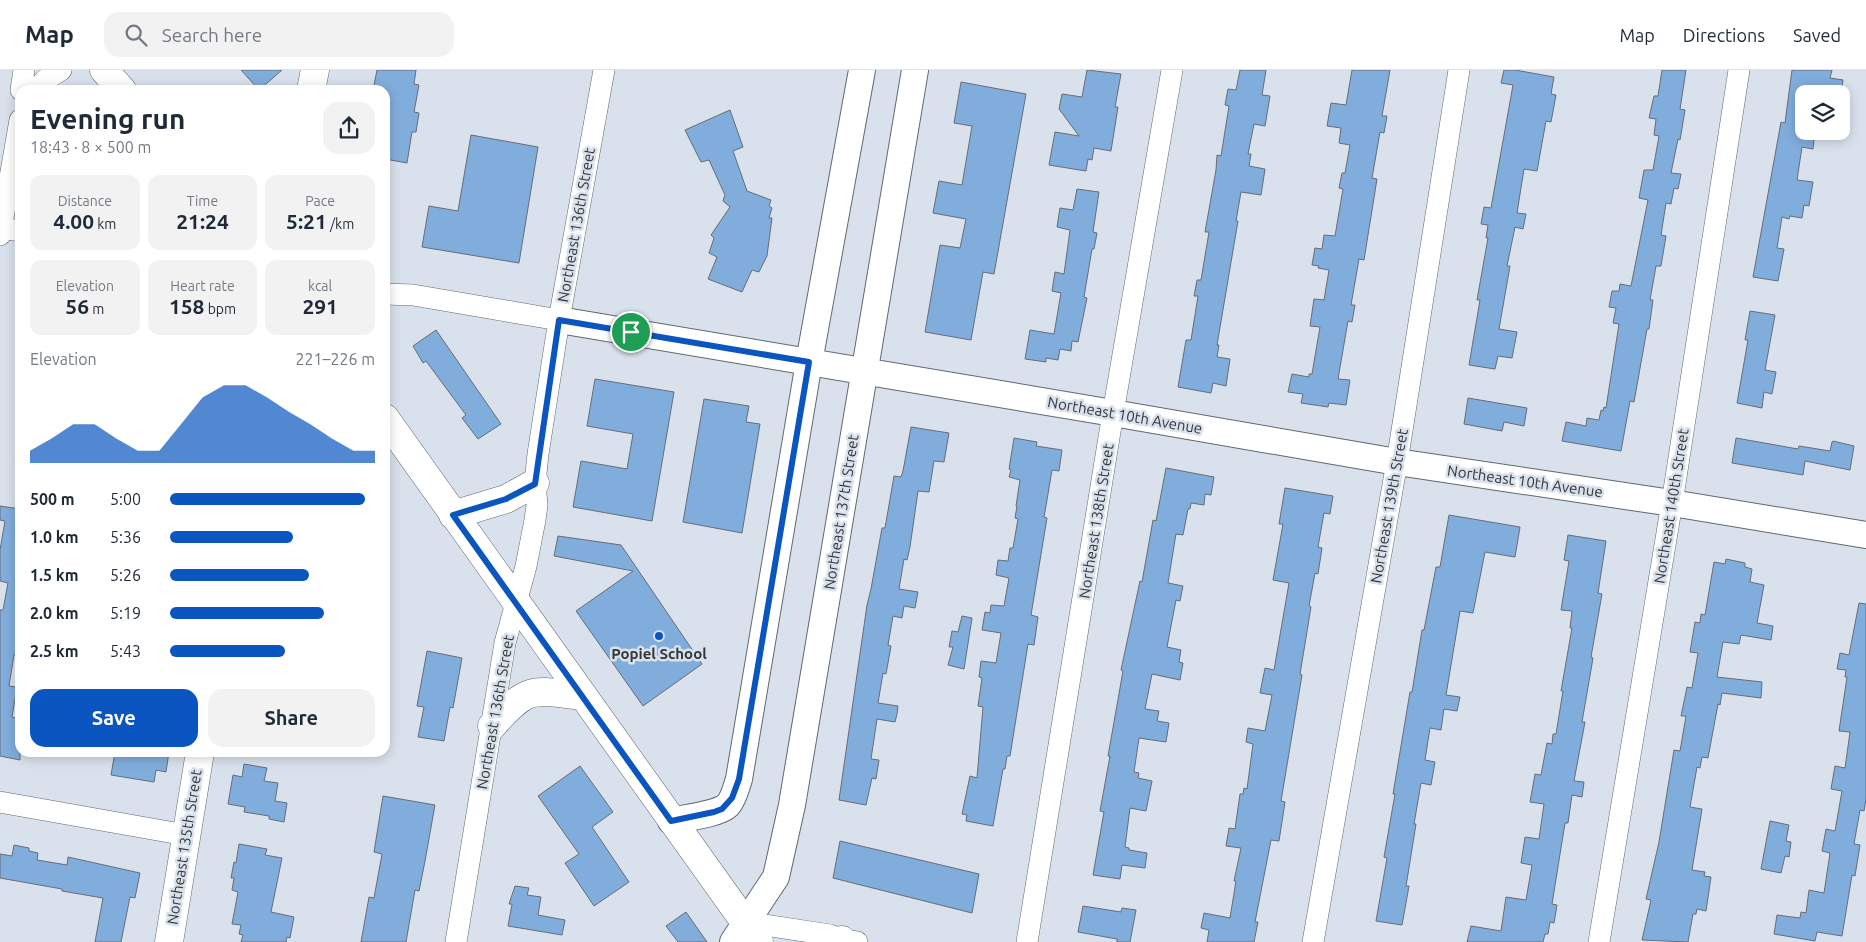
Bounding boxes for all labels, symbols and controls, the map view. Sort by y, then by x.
search box [104,12,454,57]
text: Map [25,21,74,48]
icon: search [122,21,150,49]
text: Search here [162,24,262,46]
text: Map [1619,25,1655,45]
text: Directions [1683,25,1765,45]
text: Saved [1793,25,1841,45]
map controls [1795,85,1850,140]
button: layers [1795,85,1850,140]
button: share [323,102,375,154]
text: Evening run [30,103,185,134]
text: 18:43 · 8 × 500 m [30,138,151,156]
street label: Northeast 136th Street [554,146,598,304]
text: Distance [58,193,112,209]
text: Time [187,193,218,209]
text: Pace [305,193,335,209]
text: 4.00 [53,209,94,233]
text: 21:24 [176,209,229,233]
text: 5:21 [286,209,327,233]
text: km [94,216,116,232]
text: /km [327,216,354,232]
text: Elevation [56,278,114,294]
text: Heart rate [170,278,235,294]
text: kcal [308,278,332,294]
text: 56 [65,294,89,318]
text: 158 [169,294,204,318]
text: 291 [302,294,338,318]
text: m [89,301,104,317]
text: bpm [204,301,236,317]
pin [610,311,652,353]
icon: arrive [617,318,645,346]
text: Elevation [30,350,97,368]
text: 221–226 m [295,350,375,368]
street label: Northeast 10th Avenue [1046,393,1204,437]
street label: Northeast 139th Street [1367,427,1411,585]
street label: Northeast 140th Street [1650,427,1692,585]
street label: Northeast 137th Street [820,433,862,591]
street label: Northeast 138th Street [1075,442,1117,600]
street label: Northeast 10th Avenue [1446,462,1604,500]
text: 500 m [30,490,75,508]
text: 5:00 [110,490,141,508]
text: 1.0 km [30,528,79,546]
text: 5:36 [110,528,141,546]
text: 1.5 km [30,566,79,584]
text: 5:26 [110,566,141,584]
text: 2.0 km [30,604,79,622]
text: 5:19 [110,604,141,622]
marker: Popiel School [653,630,665,642]
street label: Northeast 136th Street [473,633,517,791]
text: 2.5 km [30,642,79,660]
text: 5:43 [110,642,141,660]
place label: Popiel School [611,645,707,662]
button: Save [30,689,198,747]
button: Share [208,689,375,747]
street label: Northeast 135th Street [163,768,205,926]

